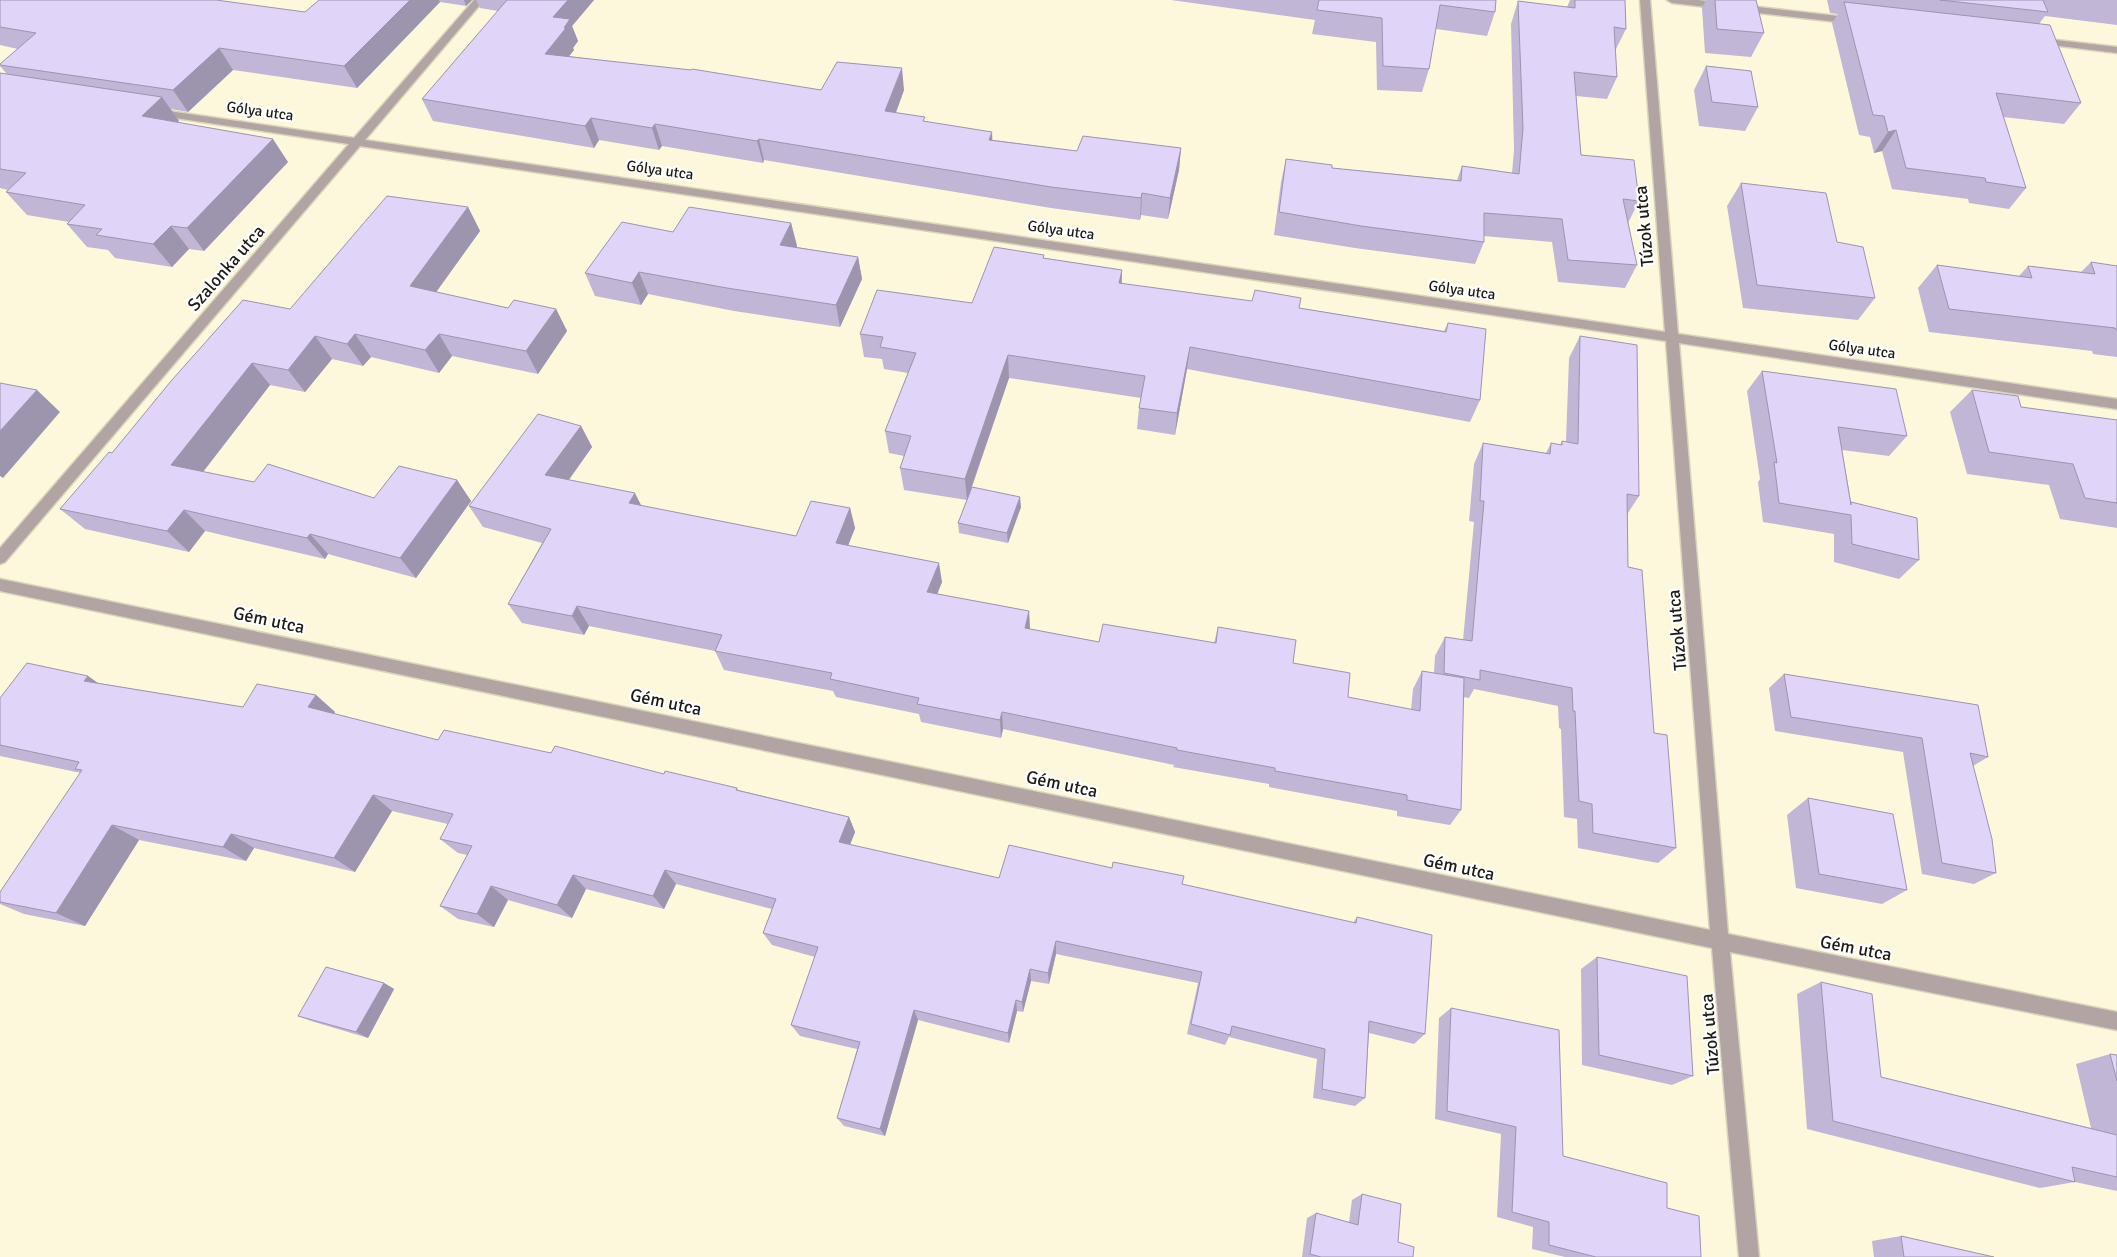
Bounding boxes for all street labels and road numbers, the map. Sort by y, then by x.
street label: Gólya utca [225,97,295,125]
street label: Gólya utca [625,156,695,184]
street label: Túzok utca [1630,185,1658,267]
street label: Gólya utca [1026,216,1096,244]
street label: Szalonka utca [183,220,269,316]
street label: Gólya utca [1427,276,1497,304]
street label: Gólya utca [1827,335,1897,363]
street label: Túzok utca [1663,589,1691,671]
street label: Gém utca [231,602,307,638]
street label: Gém utca [628,684,704,720]
street label: Gém utca [1024,766,1100,802]
street label: Gém utca [1421,849,1497,885]
street label: Gém utca [1818,930,1894,966]
street label: Túzok utca [1696,993,1724,1075]

